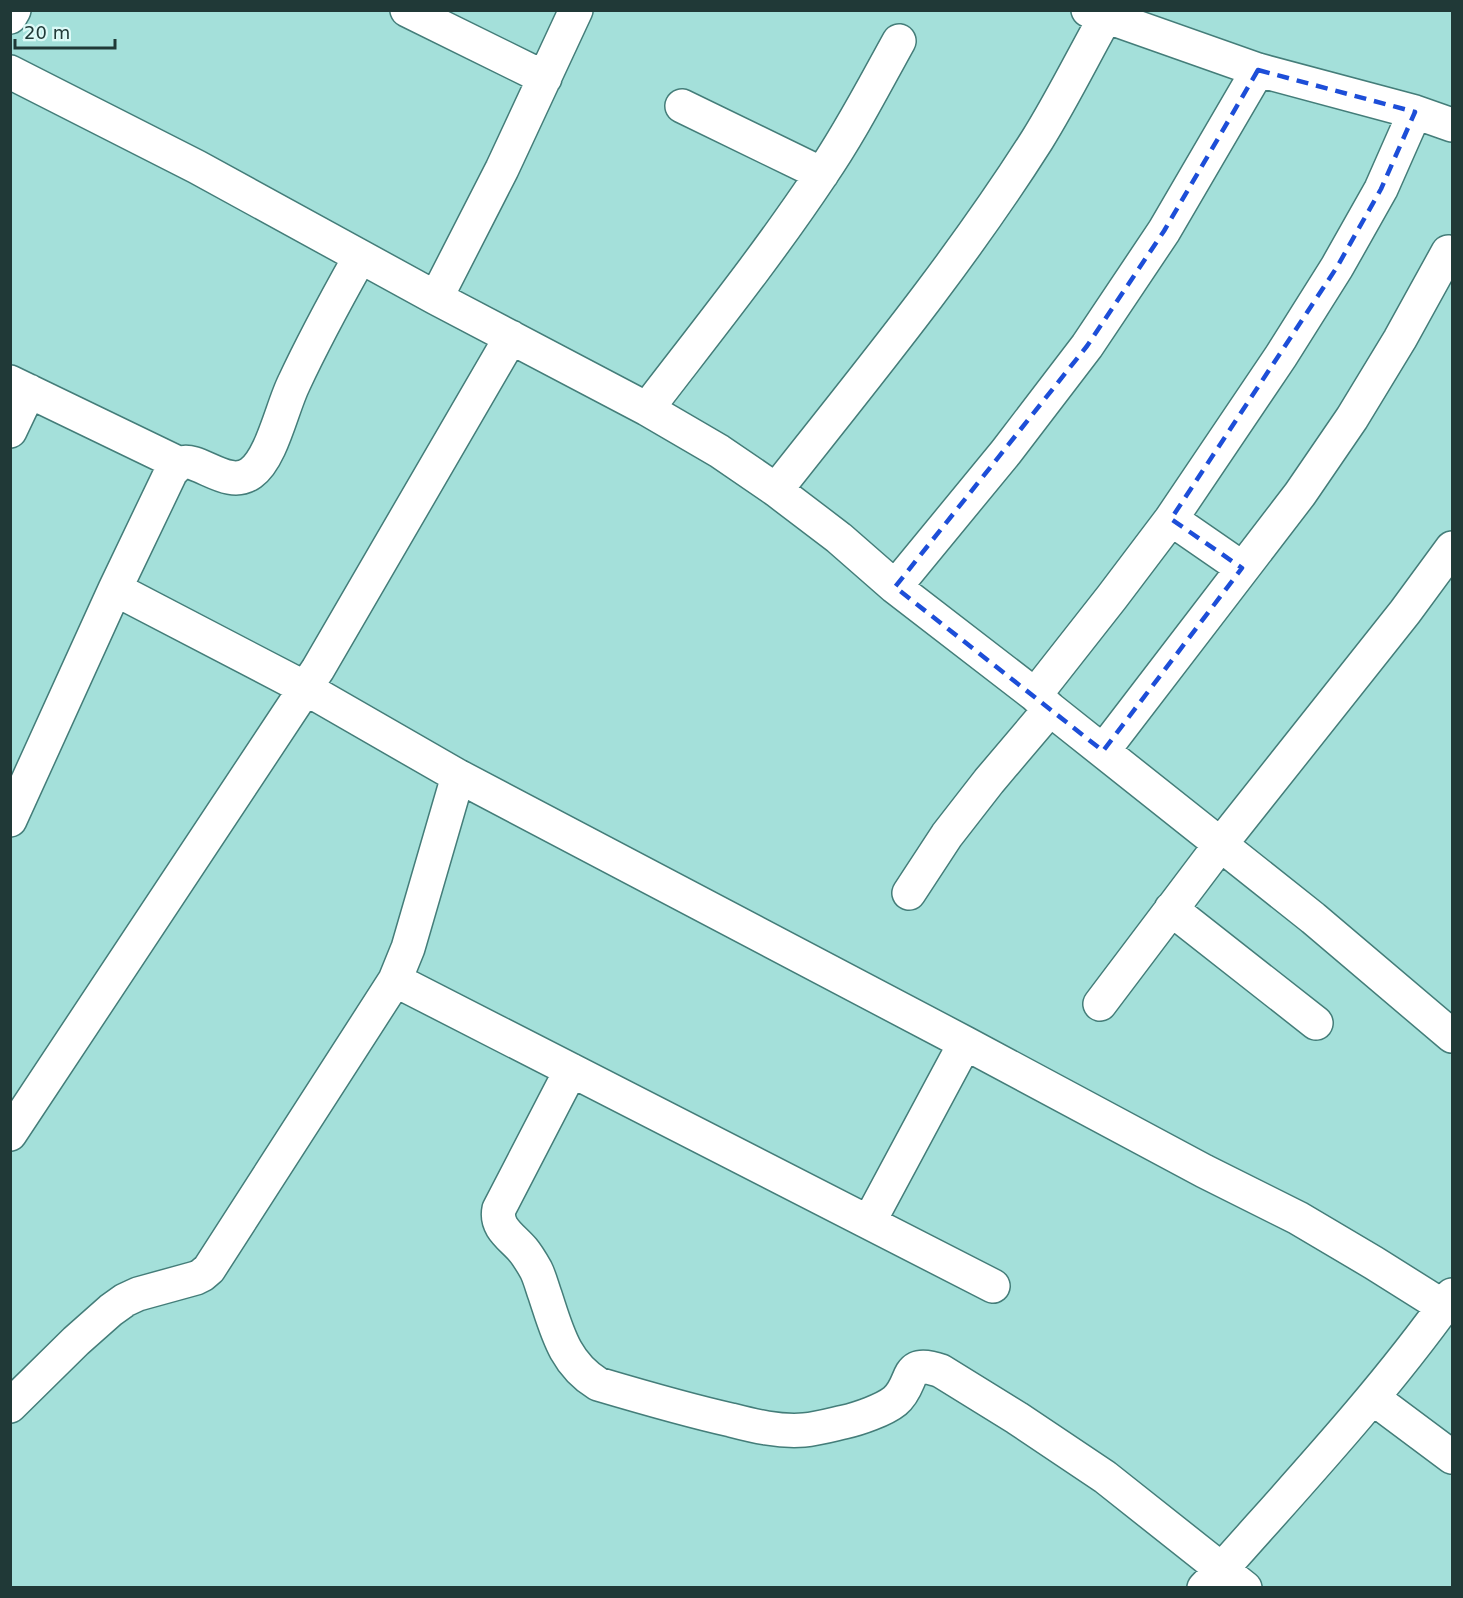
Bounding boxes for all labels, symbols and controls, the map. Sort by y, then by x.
scale bar [15,12,116,50]
text: 20 m [24,22,70,43]

